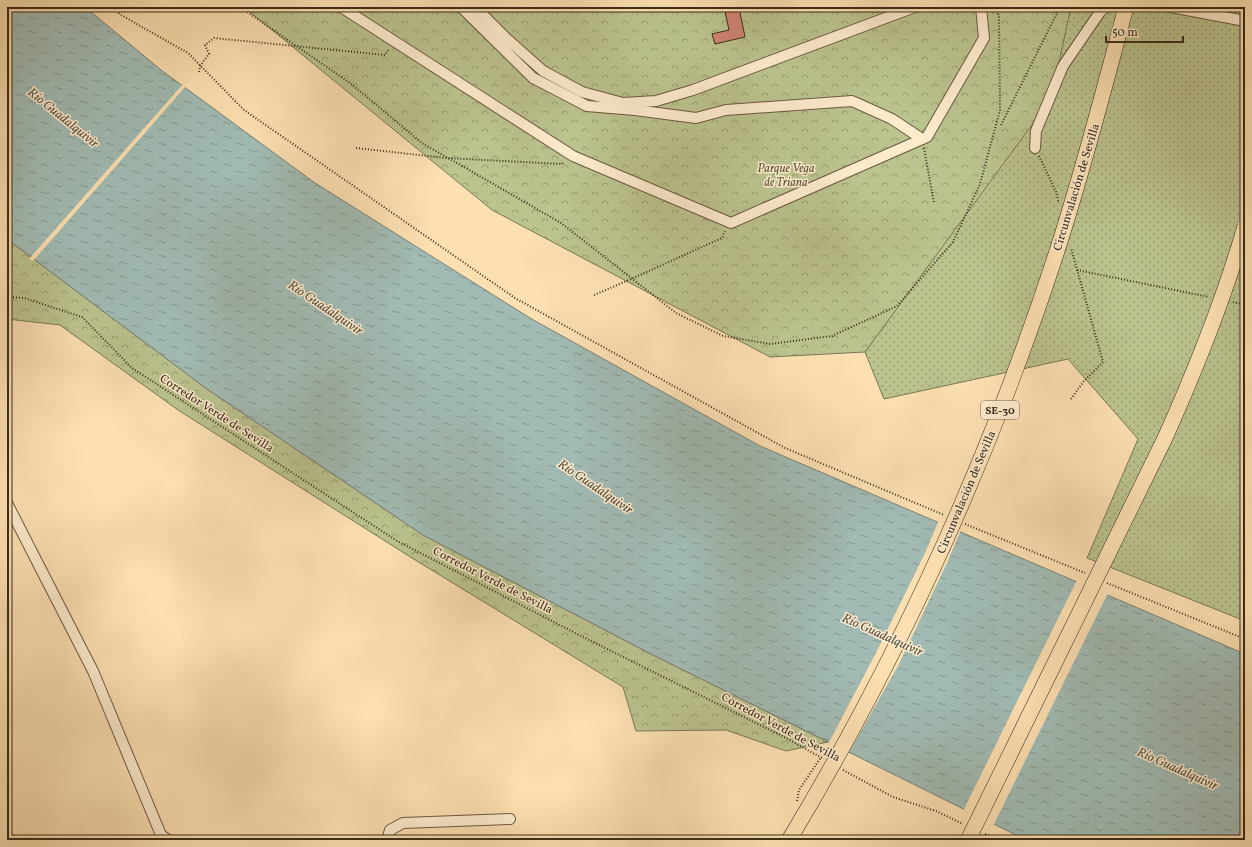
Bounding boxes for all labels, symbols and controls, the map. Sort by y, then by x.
scale bar [1106,18,1183,44]
text: 50 m [1112,25,1138,41]
water label: Río Guadalquivir [23,84,102,153]
street label: Circunvalación de Sevilla [1050,122,1104,253]
park label: Parque Vega de Triana [757,161,815,191]
water label: Río Guadalquivir [284,277,366,341]
street label: Corredor Verde de Sevilla [156,371,277,457]
road number: SE-30 [981,401,1019,419]
street label: Circunvalación de Sevilla [934,428,1000,556]
water label: Río Guadalquivir [554,456,636,520]
street label: Corredor Verde de Sevilla [430,544,555,618]
water label: Río Guadalquivir [839,610,926,662]
street label: Corredor Verde de Sevilla [718,690,843,766]
water label: Río Guadalquivir [1134,744,1221,796]

